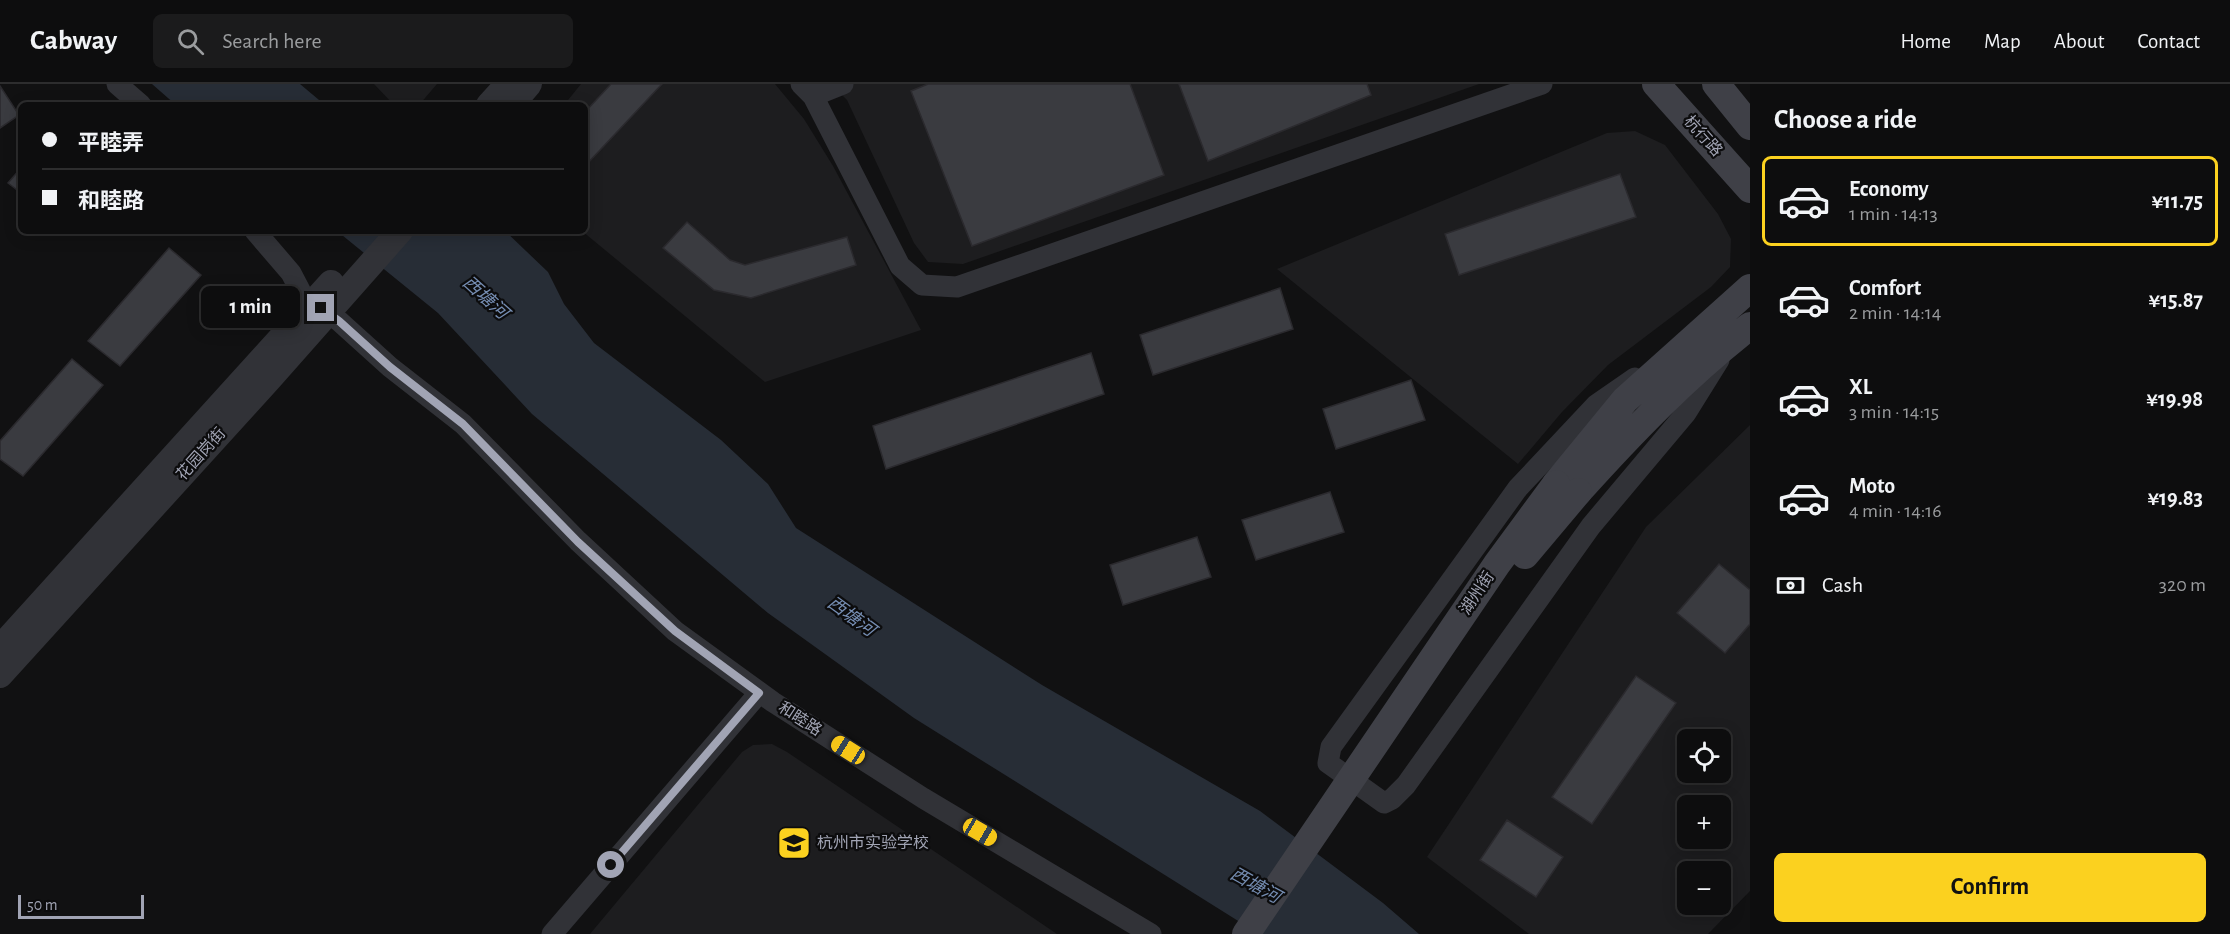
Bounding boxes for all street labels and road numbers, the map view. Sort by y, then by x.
street label: 杭行路 [1681,112,1726,159]
street label: 花园岗街 [173,424,228,483]
street label: 湖州街 [1456,568,1497,617]
street label: 和睦路 [776,698,825,739]

